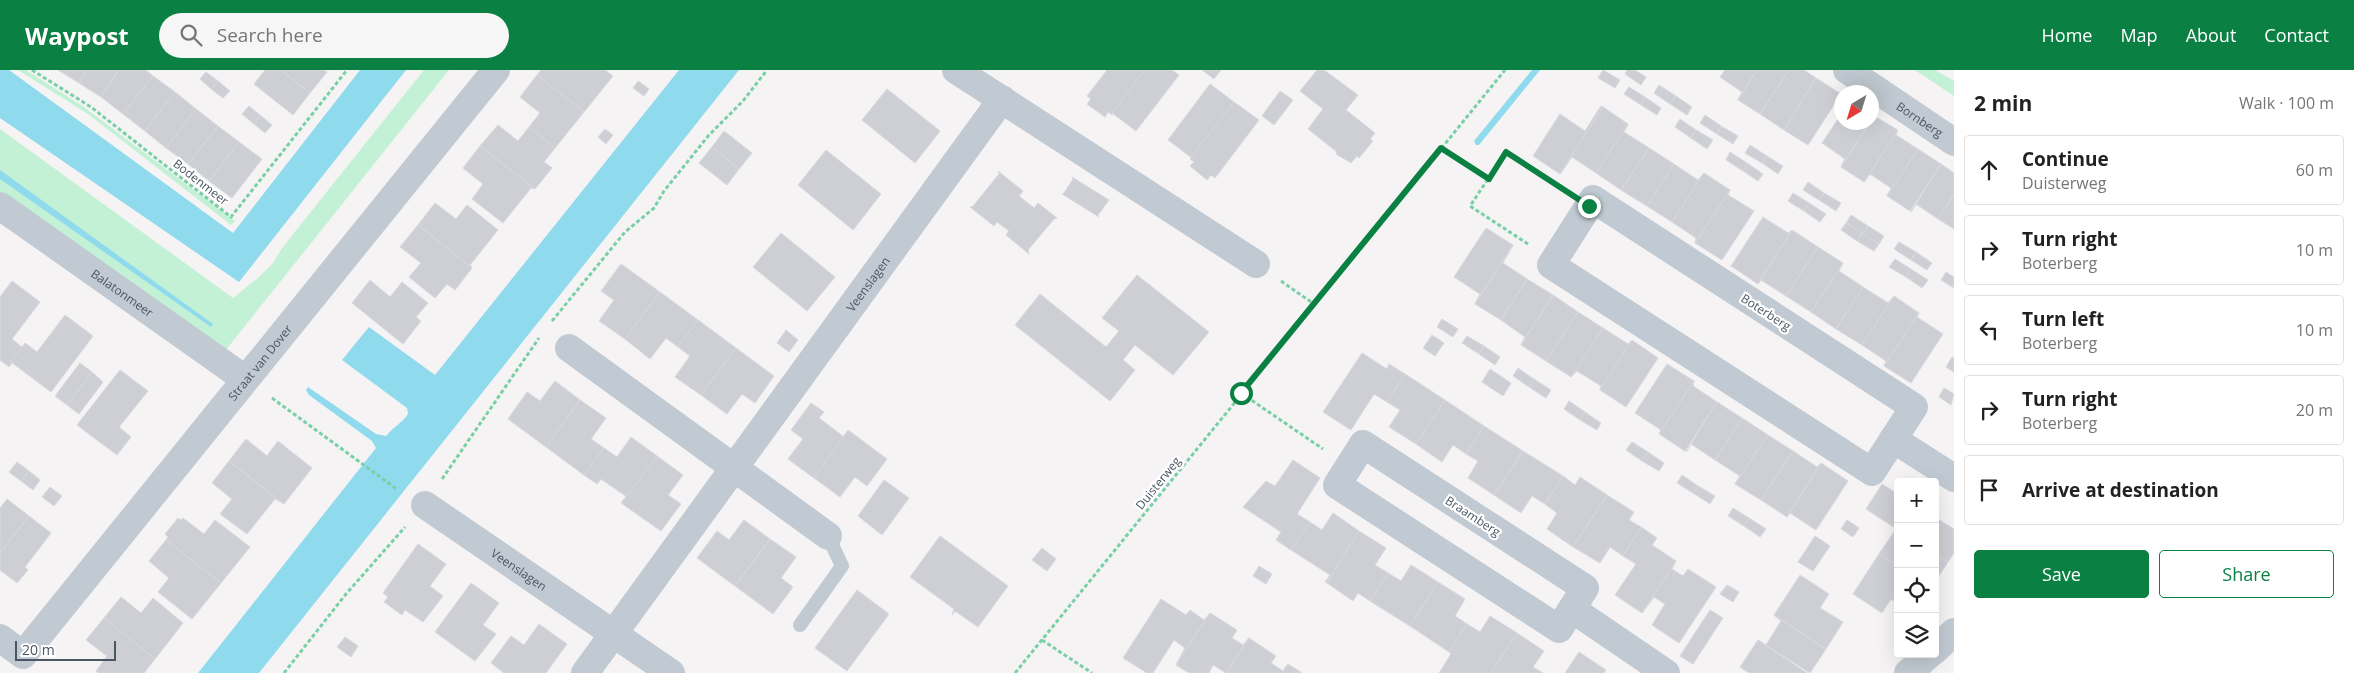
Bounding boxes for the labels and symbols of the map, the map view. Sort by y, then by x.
north arrow [1834,85,1879,130]
street label: Bornberg [1893,97,1947,141]
street label: Bodenmeer [170,155,232,209]
route end [1578,195,1601,218]
street label: Veenslagen [842,253,893,315]
street label: Balatonmeer [88,265,157,320]
street label: Boterberg [1738,290,1795,335]
street label: Straat van Dover [224,321,296,404]
route start [1230,382,1253,405]
street label: Duisterweg [1131,453,1185,513]
street label: Braamberg [1442,492,1504,540]
street label: Veenslagen [488,544,550,594]
scale bar [15,638,116,661]

